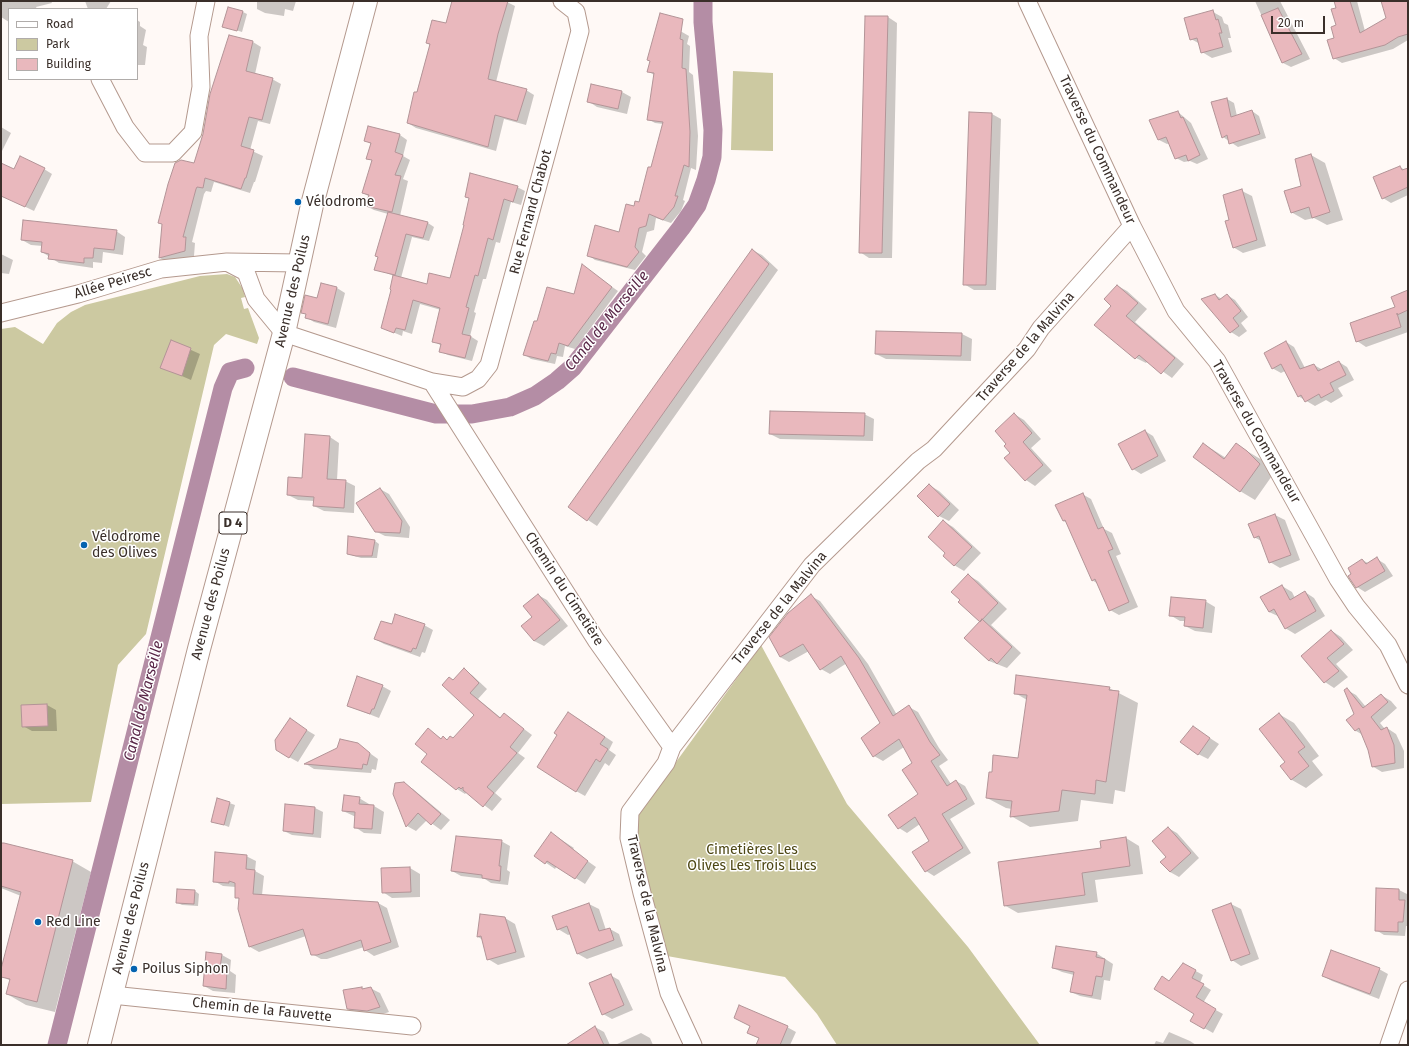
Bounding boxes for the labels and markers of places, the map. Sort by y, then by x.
place label: Vélodrome [306,194,374,210]
marker: Vélodrome [293,197,303,207]
place label: Vélodrome des Olives [92,529,160,562]
marker: Vélodrome des Olives [79,540,89,550]
place label: Red Line [46,914,101,930]
marker: Red Line [33,917,43,927]
place label: Poilus Siphon [142,961,229,977]
marker: Poilus Siphon [129,964,139,974]

